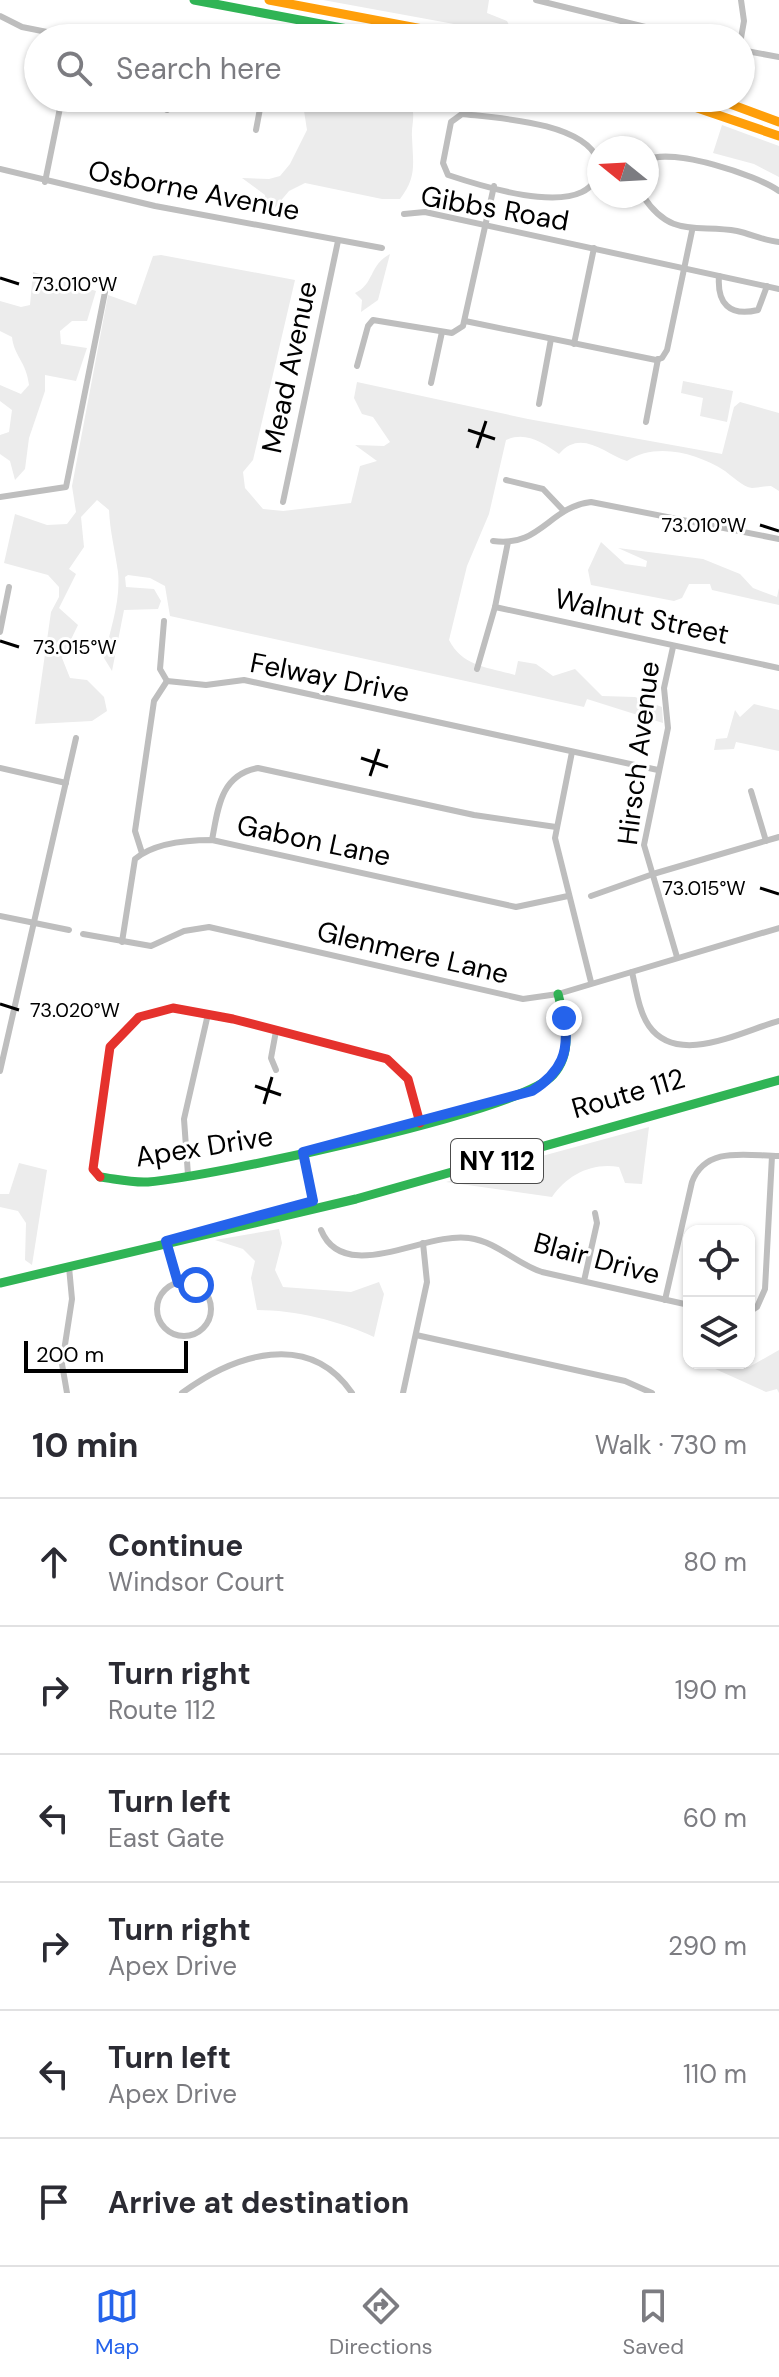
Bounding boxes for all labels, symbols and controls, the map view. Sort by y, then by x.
search box [24,24,755,112]
icon: search [52,46,96,90]
text: Search here [116,49,282,88]
north arrow [587,136,659,208]
street label: Osborne Avenue [85,152,303,229]
street label: Gibbs Road [418,177,572,240]
text: 73.010°W [33,271,117,297]
street label: Mead Avenue [253,278,326,456]
text: 73.010°W [662,512,746,538]
street label: Walnut Street [551,580,732,653]
text: 73.015°W [33,634,117,660]
street label: Felway Drive [247,644,413,711]
street label: Hirsch Avenue [609,659,668,847]
street label: Gabon Lane [234,806,394,875]
text: 73.015°W [662,875,746,901]
street label: Glenmere Lane [314,912,512,992]
text: 73.020°W [30,997,120,1023]
route end [546,1000,582,1036]
street label: Route 112 [567,1060,689,1127]
street label: Apex Drive [133,1117,276,1176]
road number: NY 112 [451,1139,543,1183]
street label: Blair Drive [530,1224,664,1293]
map controls [683,1225,755,1369]
button: locate [683,1225,755,1297]
route start [178,1267,214,1303]
button: layers [683,1297,755,1369]
scale bar [24,1337,188,1373]
text: 200 m [36,1340,104,1369]
text: 10 min [32,1423,139,1468]
text: Walk · 730 m [595,1428,747,1462]
text: Continue [108,1526,243,1565]
icon: ahead [32,1540,76,1584]
text: 80 m [683,1545,747,1579]
text: Windsor Court [108,1565,284,1599]
text: Turn right [108,1654,251,1693]
icon: right [32,1668,76,1712]
text: 190 m [675,1673,747,1707]
text: Route 112 [108,1693,216,1727]
text: Turn left [108,1782,231,1821]
icon: left [32,1796,76,1840]
text: 60 m [683,1801,747,1835]
text: East Gate [108,1821,225,1855]
text: Turn right [108,1910,251,1949]
icon: right [32,1924,76,1968]
text: 290 m [668,1929,747,1963]
text: Apex Drive [108,1949,237,1983]
text: Turn left [108,2038,231,2077]
icon: left [32,2052,76,2096]
text: 110 m [683,2057,747,2091]
text: Apex Drive [108,2077,237,2111]
icon: arrive [32,2180,76,2224]
text: Arrive at destination [108,2183,409,2222]
tab: Map [95,2284,139,2361]
tab: Directions [329,2284,433,2361]
tab: Saved [622,2284,684,2361]

